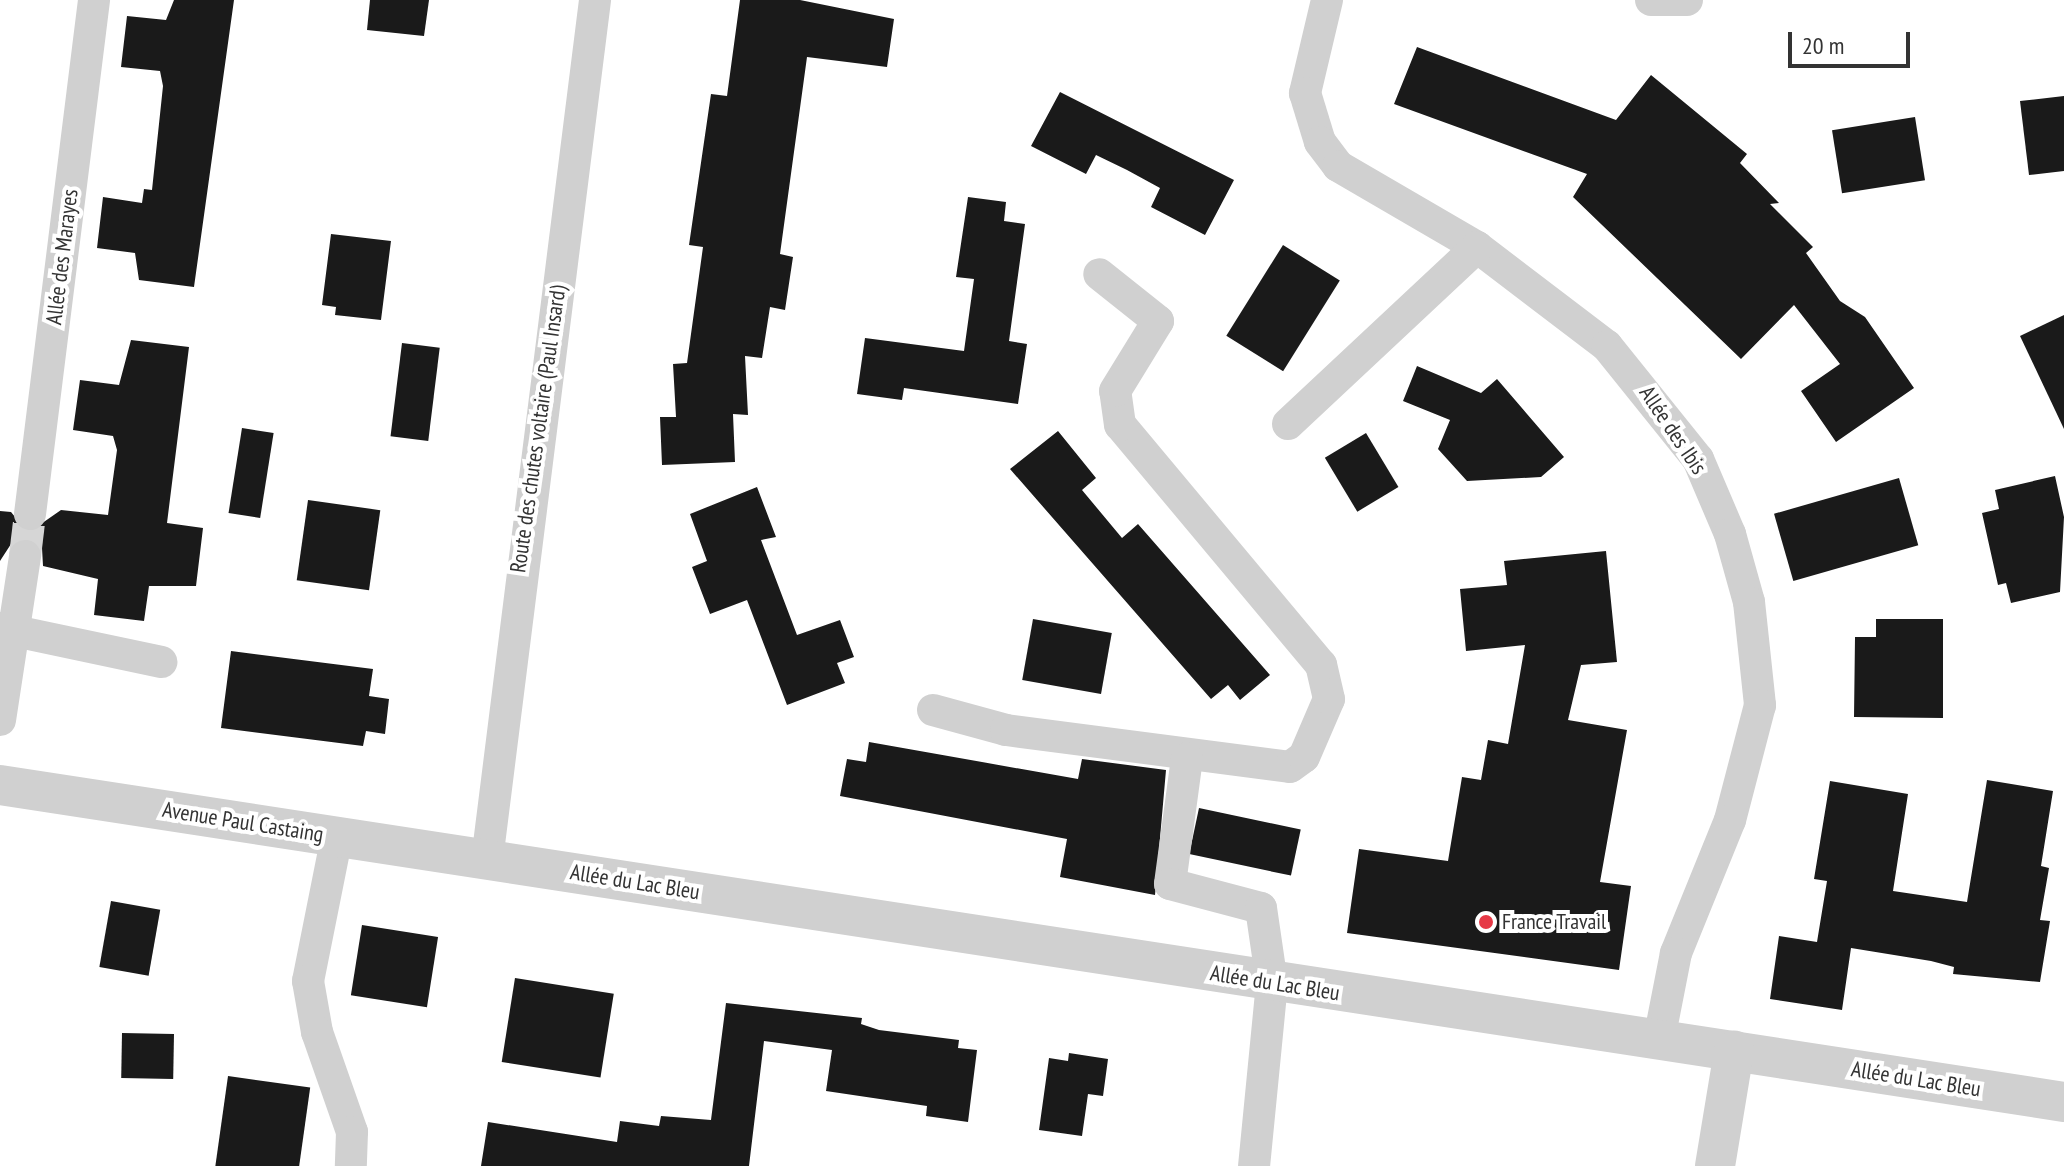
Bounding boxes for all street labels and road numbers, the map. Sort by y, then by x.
street label: Allée des Marayes [41,188,83,326]
street label: Route des chutes voltaire (Paul Insard) [505,284,571,574]
street label: Allée des Ibis [1634,381,1712,479]
street label: Avenue Paul Castaing [161,796,325,848]
street label: Allée du Lac Bleu [568,859,702,905]
street label: Allée du Lac Bleu [1208,960,1342,1006]
street label: Allée du Lac Bleu [1849,1056,1983,1102]

